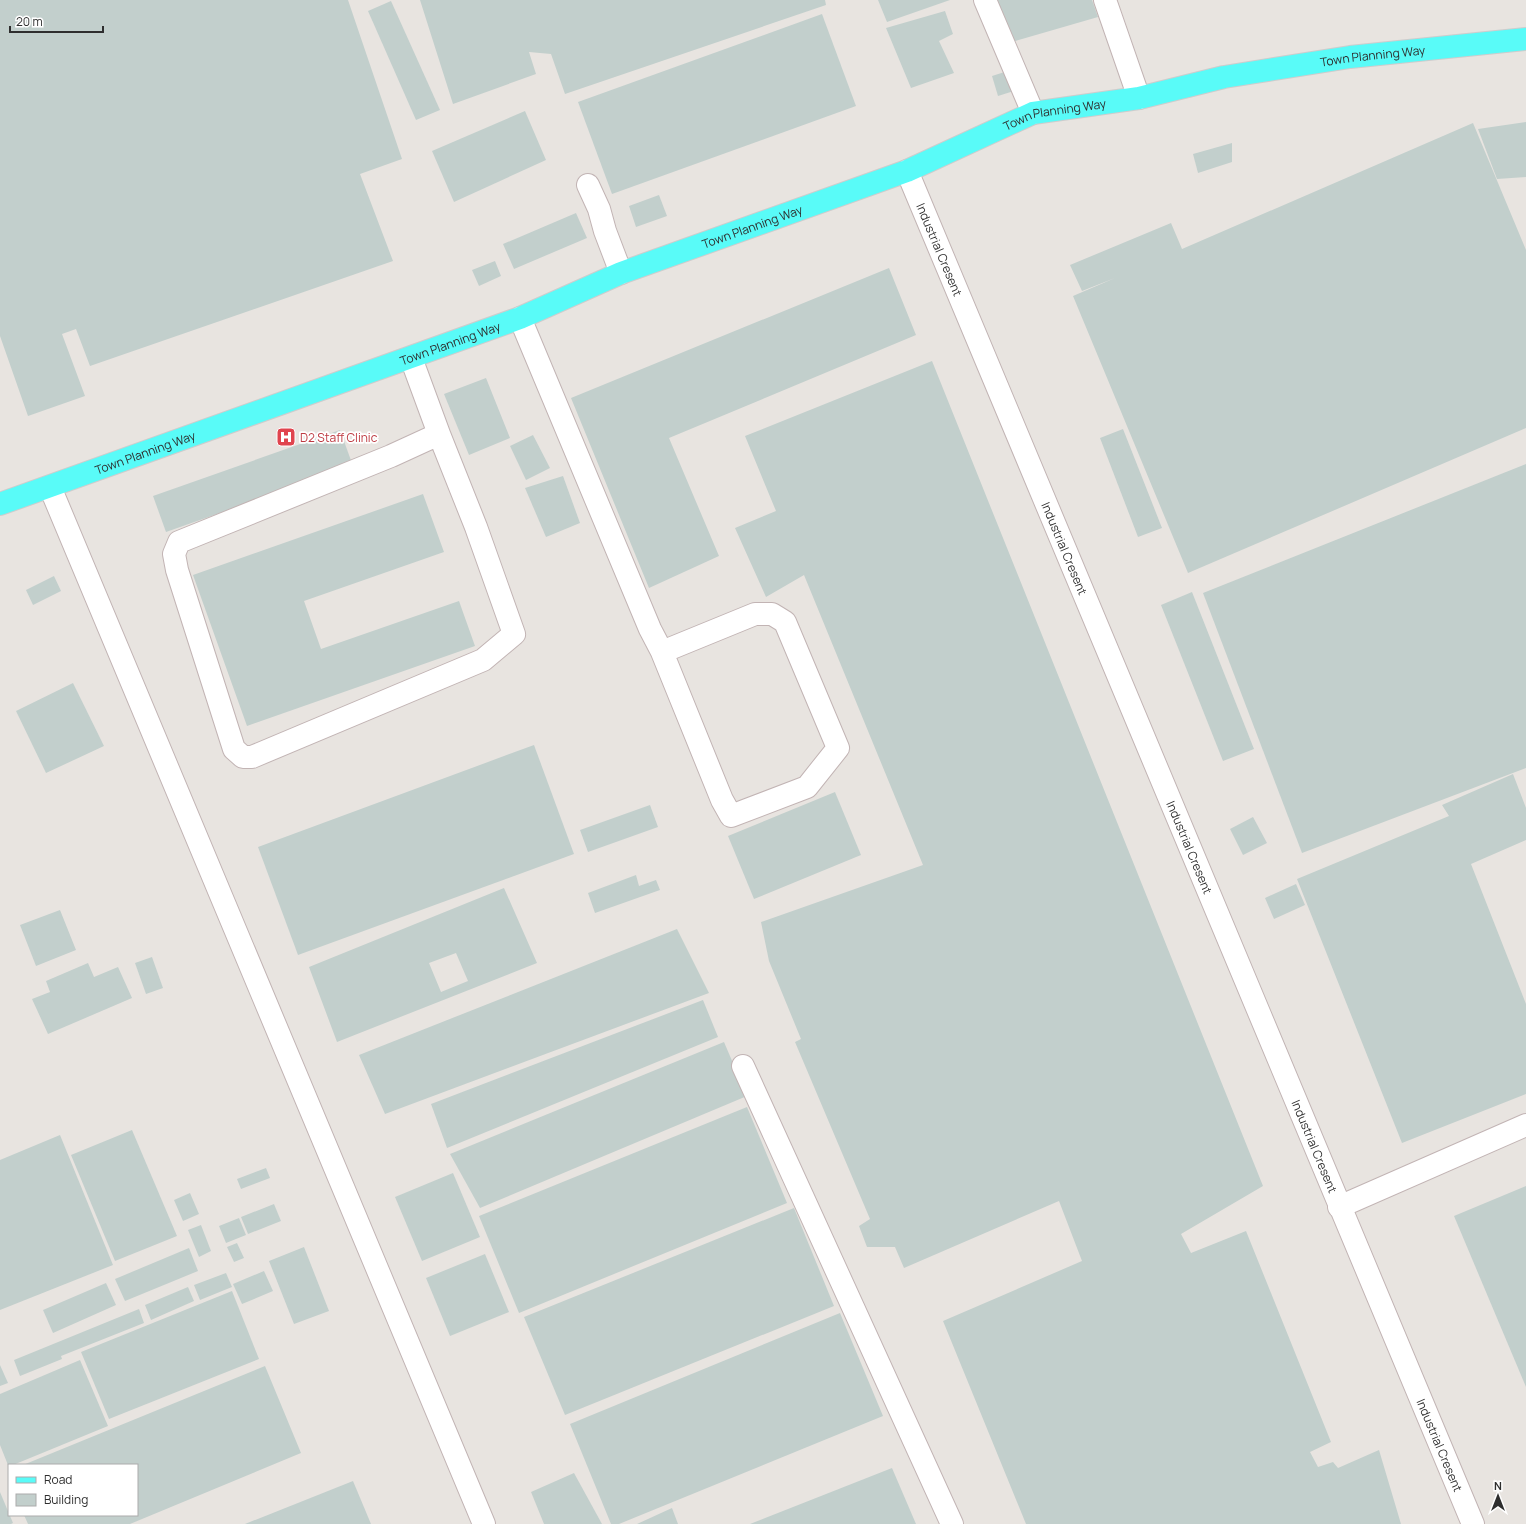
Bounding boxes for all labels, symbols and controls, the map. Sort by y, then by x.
scale bar [10,8,103,34]
text: 20 m [16,13,43,30]
street label: Town Planning Way [1319,41,1427,70]
street label: Town Planning Way [1000,94,1108,134]
street label: Town Planning Way [699,200,805,252]
street label: Industrial Cresent [913,200,967,299]
street label: Town Planning Way [397,317,503,369]
street label: Town Planning Way [92,426,198,478]
hospital icon: D2 Staff Clinic [275,426,297,448]
place label: D2 Staff Clinic [300,429,378,446]
street label: Industrial Cresent [1038,499,1092,598]
street label: Industrial Cresent [1163,798,1217,896]
street label: Industrial Cresent [1288,1097,1342,1195]
street label: Industrial Cresent [1413,1396,1467,1494]
legend [8,1464,138,1516]
text: Road [44,1471,72,1488]
north arrow [1478,1476,1518,1516]
text: N [1494,1478,1502,1493]
text: Building [44,1491,88,1508]

